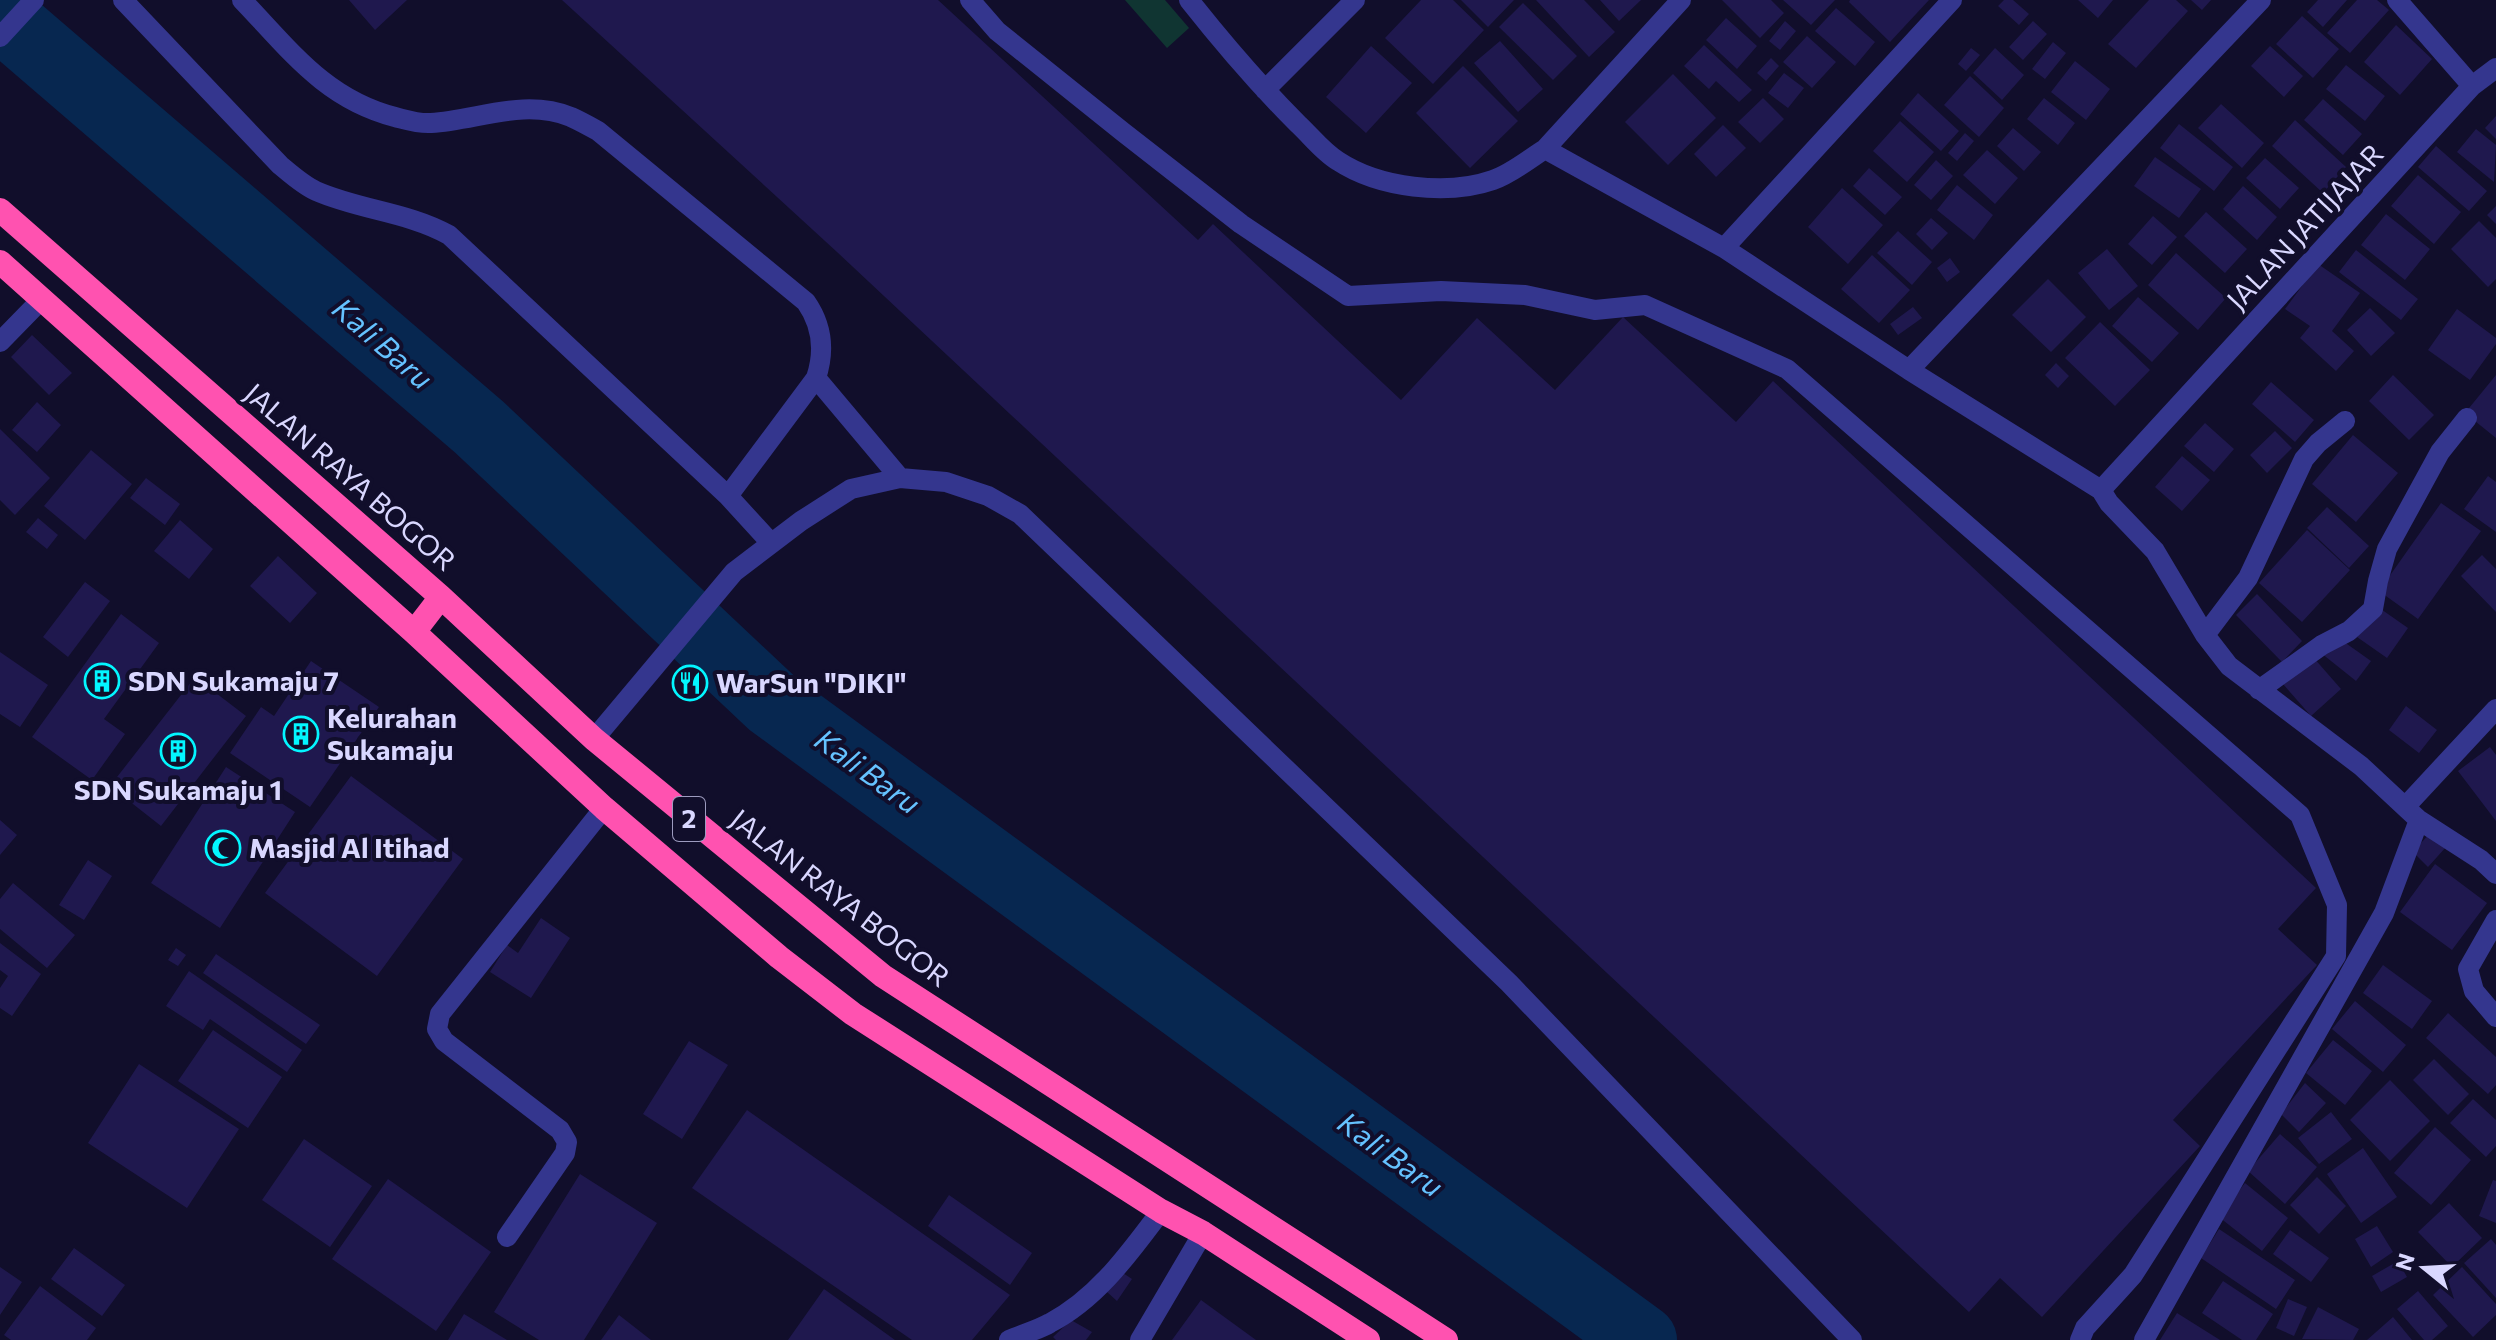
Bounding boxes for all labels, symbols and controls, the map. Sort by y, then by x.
street label: JALAN JATIJAJAR [2219,137,2390,316]
water label: Kali Baru [326,289,442,396]
street label: JALAN RAYA BOGOR [238,375,463,577]
building icon: SDN Sukamaju 7 [83,662,121,700]
place label: SDN Sukamaju 7 [128,663,339,697]
restaurant icon: WarSun "DIKI" [671,664,709,702]
place label: WarSun "DIKI" [716,665,907,699]
place label: Kelurahan Sukamaju [327,700,457,766]
building icon: Kelurahan Sukamaju [282,715,320,753]
water label: Kali Baru [809,720,928,821]
building icon: SDN Sukamaju 1 [159,732,197,770]
place label: SDN Sukamaju 1 [74,772,282,806]
road number: 2 [673,797,705,841]
street label: JALAN RAYA BOGOR [724,801,957,993]
mosque icon: Masjid Al Itihad [204,829,242,867]
place label: Masjid Al Itihad [249,830,450,864]
water label: Kali Baru [1332,1103,1451,1204]
north arrow [2384,1228,2464,1308]
text: N [2389,1250,2420,1274]

